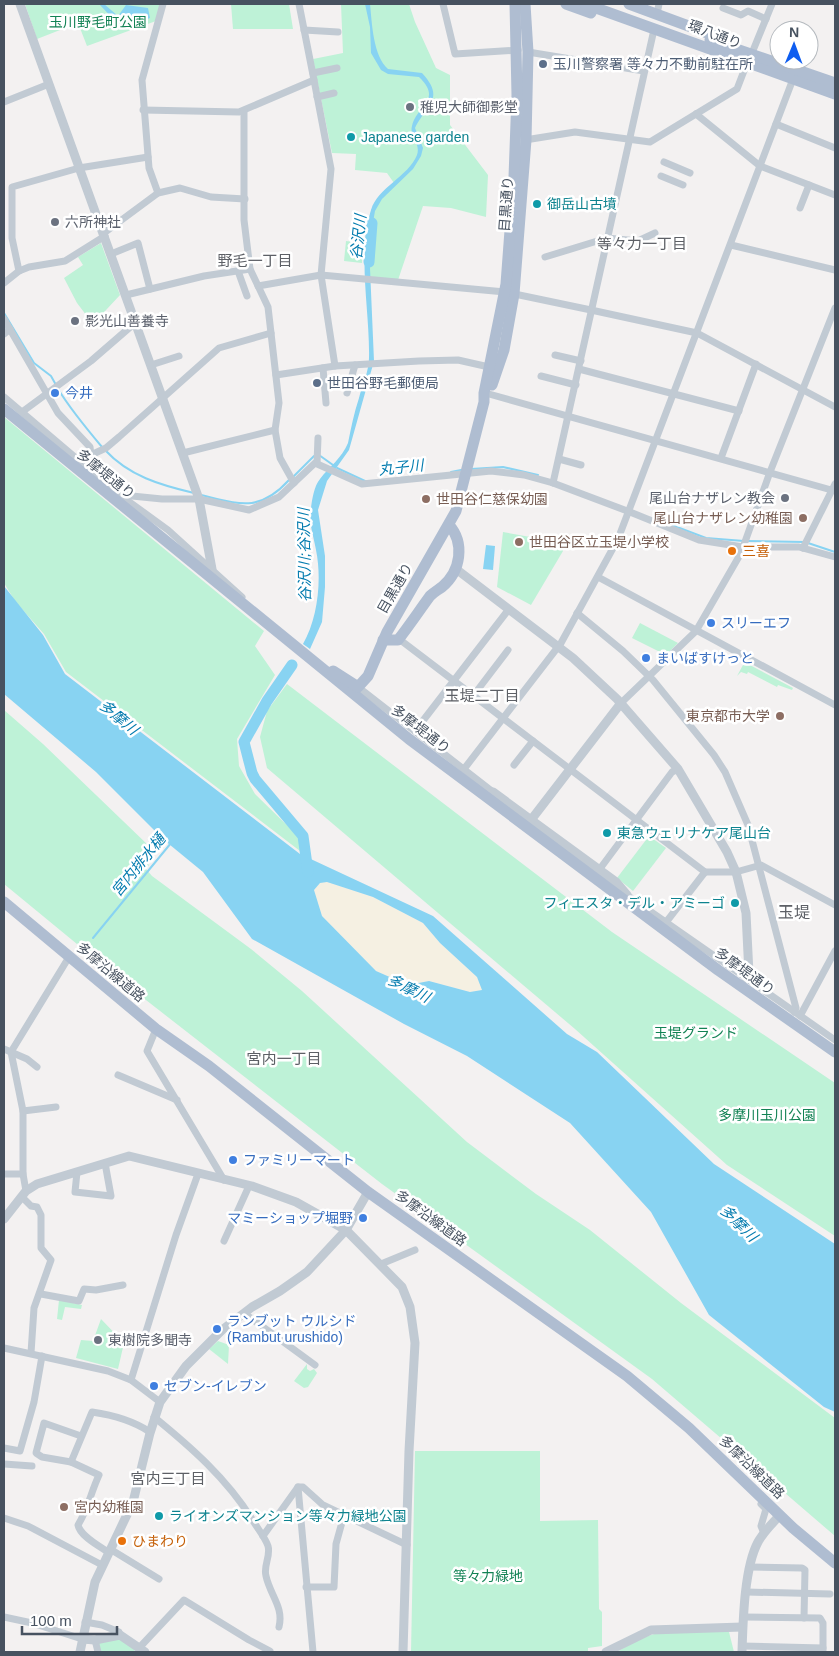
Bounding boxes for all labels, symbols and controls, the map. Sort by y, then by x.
park label: 玉川野毛町公園 [49,14,147,30]
street label: 環八通り [686,16,744,52]
north arrow [769,20,819,70]
text: N [789,24,799,40]
place label: 玉川警察署 等々力不動前駐在所 [553,56,753,72]
marker: 玉川警察署 等々力不動前駐在所 [537,58,549,70]
place label: 稚児大師御影堂 [420,99,518,115]
marker: 稚児大師御影堂 [404,101,416,113]
place label: Japanese garden [361,129,469,145]
marker: Japanese garden [345,131,357,143]
street label: 目黒通り [496,176,516,232]
place label: 御岳山古墳 [547,196,617,212]
marker: 御岳山古墳 [531,198,543,210]
water label: 谷沢川 [347,212,369,260]
place label: 六所神社 [65,214,121,230]
marker: 六所神社 [49,216,61,228]
district label: 等々力一丁目 [597,235,687,252]
district label: 野毛一丁目 [217,252,293,269]
place label: 影光山善養寺 [85,313,169,329]
marker: 影光山善養寺 [69,315,81,327]
place label: 世田谷野毛郵便局 [327,375,439,391]
marker: 世田谷野毛郵便局 [311,377,323,389]
place label: 今井 [65,385,93,401]
marker: 今井 [49,387,61,399]
street label: 多摩堤通り [74,446,138,502]
water label: 丸子川 [378,456,426,478]
place label: 尾山台ナザレン教会 [649,490,775,506]
place label: 世田谷仁慈保幼園 [436,491,548,507]
marker: 尾山台ナザレン教会 [779,492,791,504]
marker: 世田谷仁慈保幼園 [420,493,432,505]
water label: 谷沢川;谷沢川 [295,506,313,602]
place label: 尾山台ナザレン幼稚園 [653,510,793,526]
marker: 尾山台ナザレン幼稚園 [797,512,809,524]
place label: 世田谷区立玉堤小学校 [529,534,669,550]
marker: 世田谷区立玉堤小学校 [513,536,525,548]
place label: 三喜 [742,543,770,559]
marker: 三喜 [726,545,738,557]
street label: 目黒通り [374,560,416,616]
place label: スリーエフ [721,615,791,631]
marker: スリーエフ [705,617,717,629]
place label: まいばすけっと [656,650,754,666]
marker: まいばすけっと [640,652,652,664]
district label: 玉堤二丁目 [444,687,520,704]
water label: 多摩川 [96,696,143,739]
street label: 多摩堤通り [388,701,454,757]
place label: 東京都市大学 [686,708,770,724]
marker: 東京都市大学 [774,710,786,722]
place label: 東急ウェリナケア尾山台 [617,825,771,841]
marker: 東急ウェリナケア尾山台 [601,827,613,839]
water label: 宮内排水樋 [108,829,169,899]
place label: フィエスタ・デル・アミーゴ [544,895,725,911]
marker: フィエスタ・デル・アミーゴ [729,897,741,909]
district label: 玉堤 [778,904,810,921]
street label: 多摩沿線道路 [74,939,148,1005]
street label: 多摩堤通り [712,944,778,998]
water label: 多摩川 [385,970,435,1006]
park label: 玉堤グランド [654,1025,738,1041]
district label: 宮内一丁目 [246,1050,322,1067]
park label: 多摩川玉川公園 [718,1107,816,1123]
place label: ファミリーマート [243,1152,355,1168]
marker: ファミリーマート [227,1154,239,1166]
street label: 多摩沿線道路 [392,1187,470,1249]
water label: 多摩川 [717,1201,763,1246]
place label: マミーショップ堀野 [227,1210,353,1226]
marker: マミーショップ堀野 [357,1212,369,1224]
place label: ランブット ウルシド (Rambut urushido) [227,1313,356,1345]
marker: ランブット ウルシド (Rambut urushido) [211,1323,223,1335]
place label: 東樹院多聞寺 [108,1332,192,1348]
marker: 東樹院多聞寺 [92,1334,104,1346]
place label: セブン-イレブン [164,1378,267,1394]
marker: セブン-イレブン [148,1380,160,1392]
street label: 多摩沿線道路 [716,1432,788,1502]
district label: 宮内三丁目 [130,1470,206,1487]
place label: 宮内幼稚園 [74,1499,144,1515]
marker: 宮内幼稚園 [58,1501,70,1513]
place label: ライオンズマンション等々力緑地公園 [169,1508,407,1524]
marker: ライオンズマンション等々力緑地公園 [153,1510,165,1522]
place label: ひまわり [132,1533,188,1549]
marker: ひまわり [116,1535,128,1547]
park label: 等々力緑地 [453,1568,523,1584]
scale bar [22,1604,118,1636]
text: 100 m [30,1612,72,1629]

